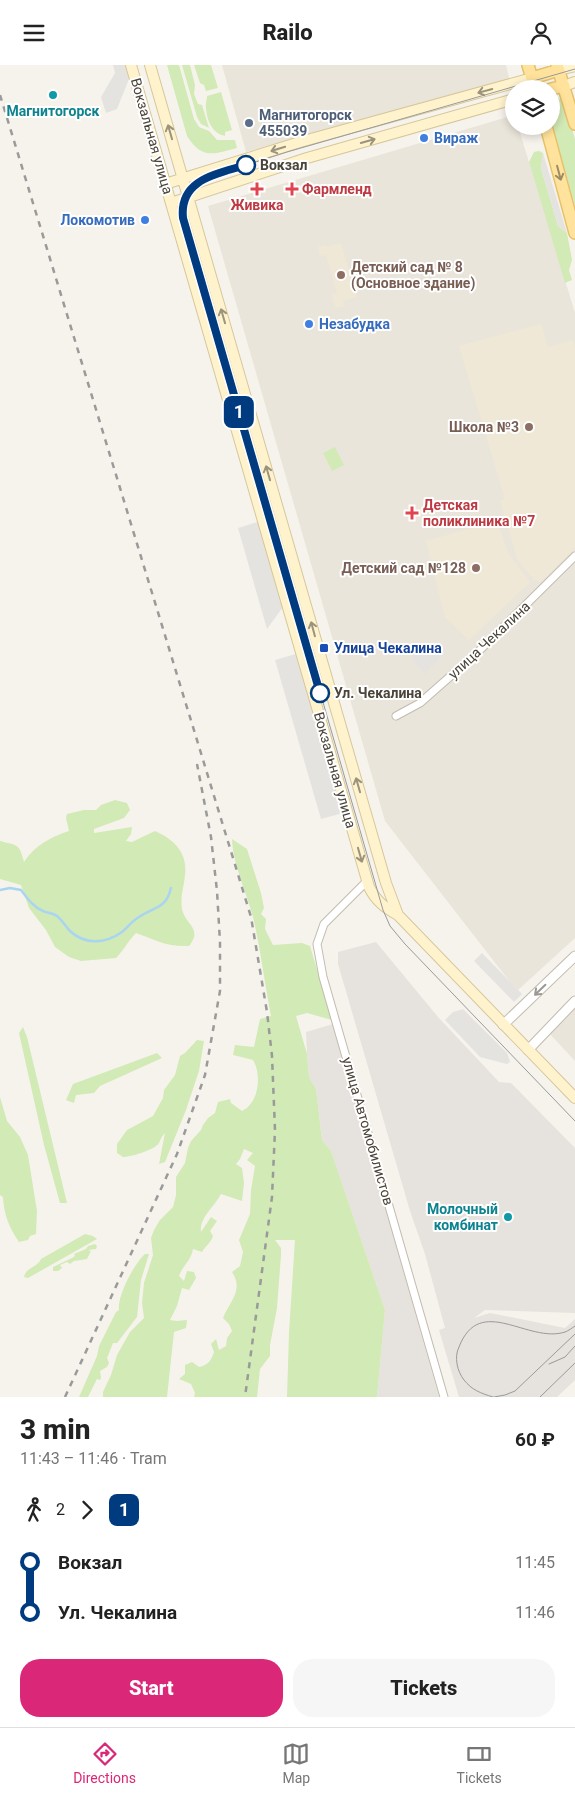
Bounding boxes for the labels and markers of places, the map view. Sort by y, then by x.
marker: Магнитогорск [47,89,59,101]
place label: Магнитогорск [7,103,100,119]
place label: Магнитогорск 455039 [259,107,352,139]
marker: Магнитогорск 455039 [243,117,255,129]
place label: Вираж [434,130,478,146]
marker: Вираж [418,132,430,144]
marker: Вокзал [236,155,256,175]
place label: Вокзал [260,157,307,173]
place label: Фармленд [302,181,372,197]
marker: Живика [251,183,263,195]
marker: Фармленд [286,183,298,195]
place label: Живика [230,197,284,213]
place label: Локомотив [60,212,135,228]
marker: Локомотив [139,214,151,226]
place label: Детский сад № 8 (Основное здание) [351,259,475,292]
marker: Детский сад № 8 (Основное здание) [335,269,347,281]
place label: Незабудка [319,316,390,332]
marker: Незабудка [303,318,315,330]
place label: Школа №3 [449,419,519,435]
marker: Школа №3 [523,421,535,433]
place label: Детская поликлиника №7 [423,497,535,529]
marker: Детская поликлиника №7 [405,506,419,520]
place label: Детский сад №128 [342,560,466,576]
marker: Детский сад №128 [470,562,482,574]
place label: Улица Чекалина [334,640,442,656]
marker: Улица Чекалина [318,642,330,654]
marker: Ул. Чекалина [310,683,330,703]
place label: Ул. Чекалина [334,685,422,701]
place label: Молочный комбинат [427,1201,498,1233]
marker: Молочный комбинат [502,1211,514,1223]

